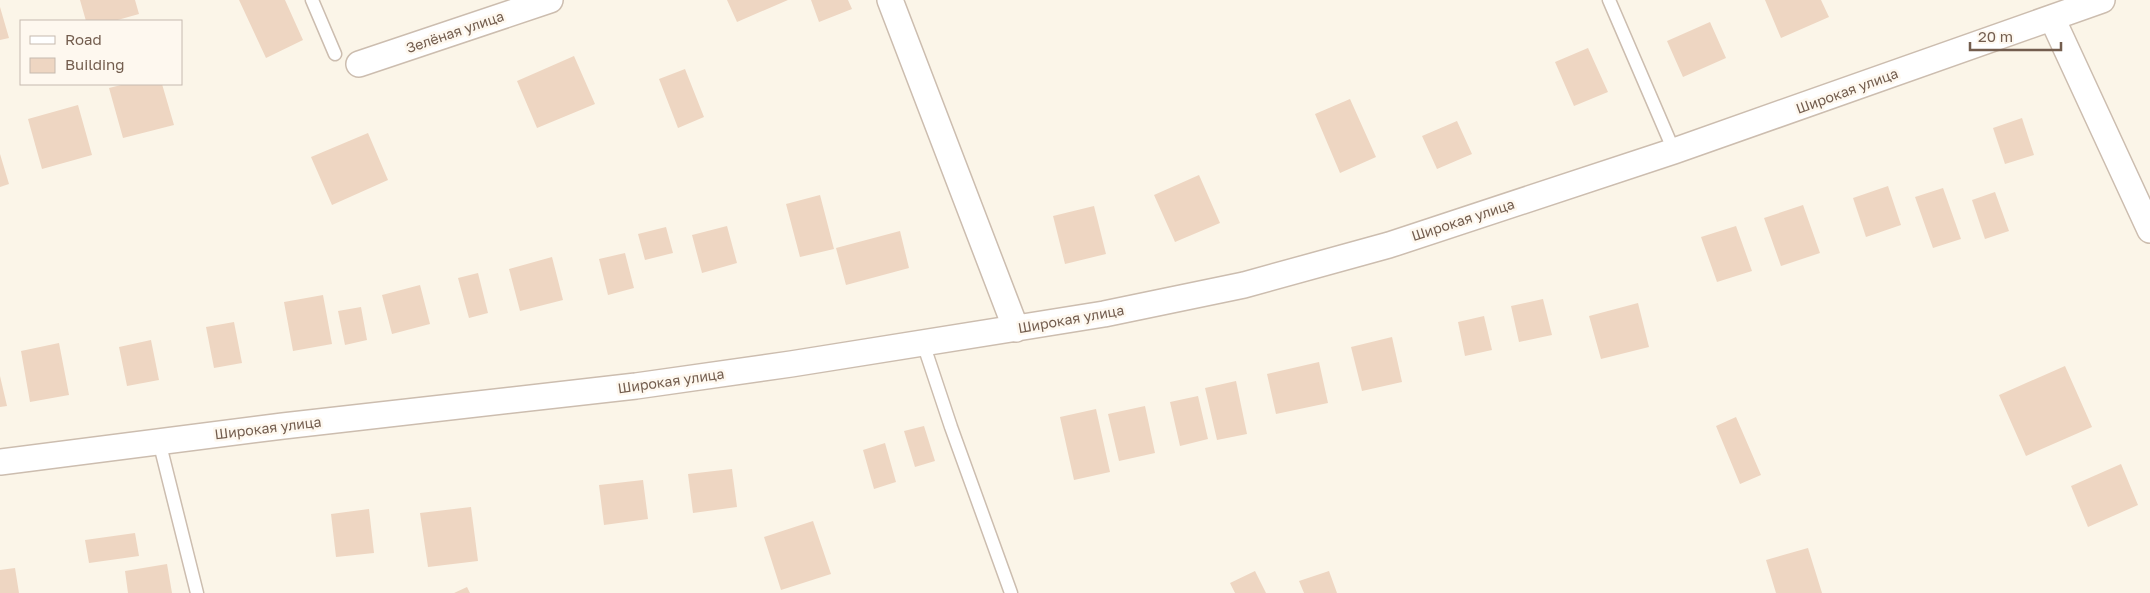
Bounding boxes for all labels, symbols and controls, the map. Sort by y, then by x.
street label: Зелёная улица [404,7,506,56]
legend [20,20,182,85]
scale bar [1970,20,2061,52]
text: 20 m [1978,27,2013,45]
text: Road [65,30,102,48]
text: Building [65,55,125,73]
street label: Широкая улица [1793,64,1900,117]
street label: Широкая улица [1409,195,1517,244]
street label: Широкая улица [1017,301,1125,336]
street label: Широкая улица [617,365,725,396]
street label: Широкая улица [214,413,322,442]

